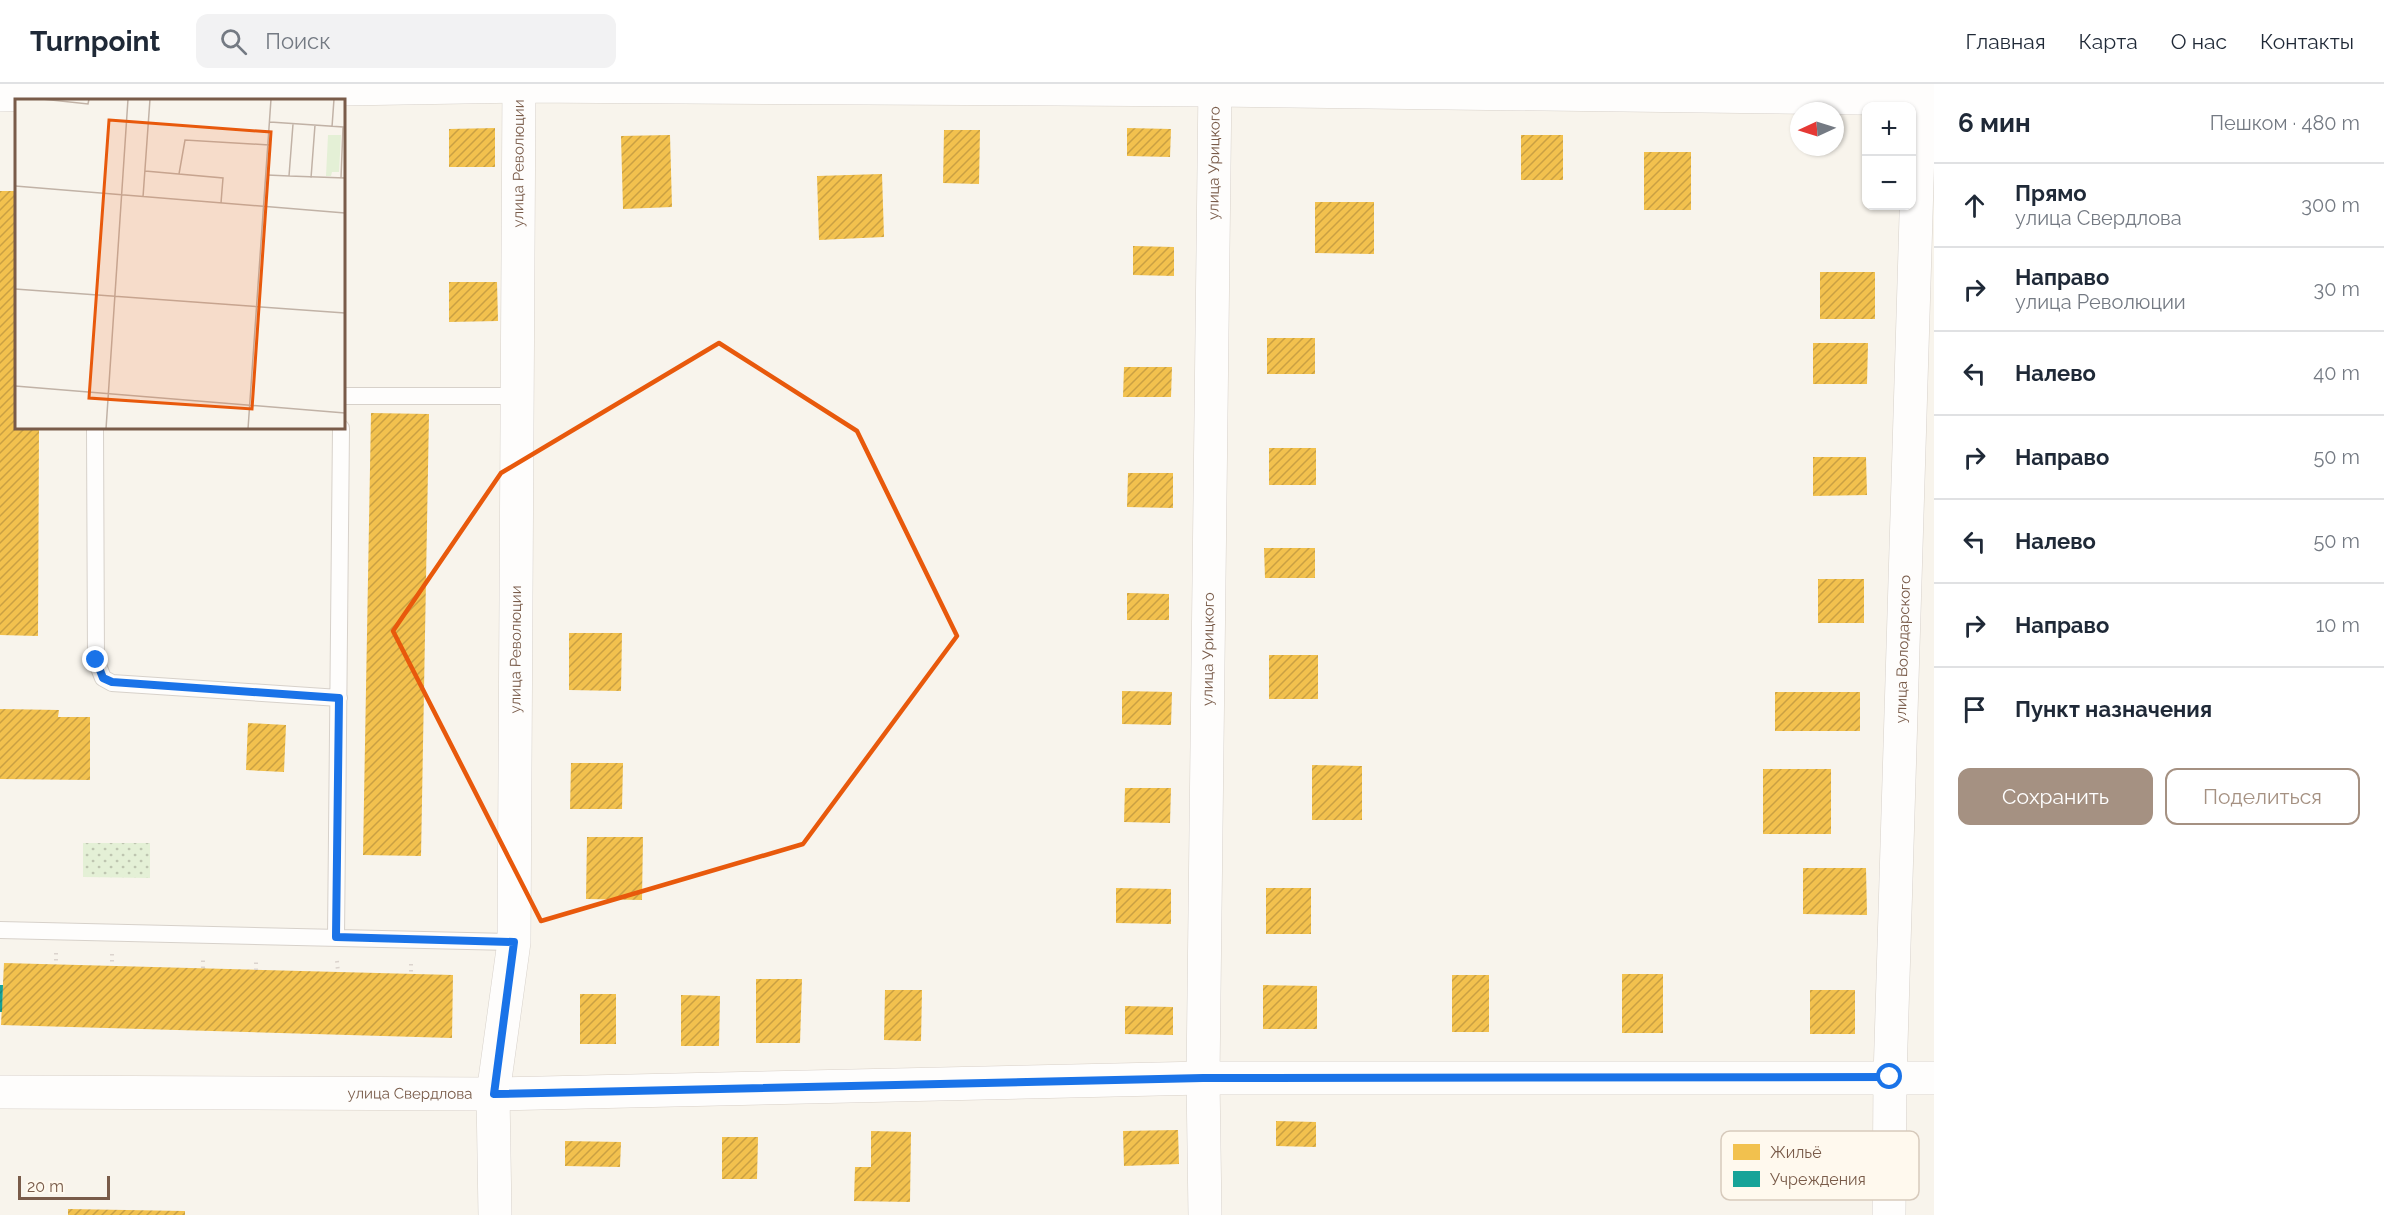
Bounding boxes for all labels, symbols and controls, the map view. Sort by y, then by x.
search box [196,14,616,68]
text: Turnpoint [30,25,160,58]
icon: search [217,25,250,58]
text: Поиск [265,28,331,54]
text: Главная [1966,29,2046,54]
text: Карта [2079,29,2138,54]
text: О нас [2171,29,2227,54]
text: Контакты [2260,29,2354,54]
inset map [15,99,345,429]
street label: улица Революции [509,99,528,228]
north arrow [1790,102,1844,156]
map controls [1862,102,1916,210]
button: + [1862,102,1916,156]
street label: улица Урицкого [1204,106,1224,220]
text: 6 мин [1958,108,2031,138]
text: Пешком · 480 m [2210,111,2360,135]
button: − [1862,156,1916,210]
text: Прямо [2015,180,2087,206]
icon: ahead [1958,189,1991,222]
text: 300 m [2301,193,2360,217]
text: улица Свердлова [2015,206,2182,230]
text: Направо [2015,264,2109,290]
icon: right [1958,273,1991,306]
text: 30 m [2314,277,2360,301]
text: улица Революции [2015,290,2186,314]
icon: left [1958,357,1991,390]
text: Налево [2015,360,2096,386]
text: 40 m [2313,361,2360,385]
icon: right [1958,441,1991,474]
text: Направо [2015,444,2109,470]
text: 50 m [2313,445,2360,469]
icon: left [1958,525,1991,558]
text: Налево [2015,528,2096,554]
text: 50 m [2313,529,2360,553]
street label: улица Володарского [1892,575,1914,724]
street label: улица Революции [506,585,525,714]
street label: улица Урицкого [1198,592,1218,706]
icon: right [1958,609,1991,642]
text: Направо [2015,612,2109,638]
text: 10 m [2316,613,2360,637]
route end [82,646,108,672]
icon: arrive [1958,693,1991,726]
text: Пункт назначения [2015,696,2212,722]
button: Сохранить [1958,768,2153,825]
button: Поделиться [2165,768,2360,825]
route start [1876,1063,1902,1089]
street label: улица Свердлова [347,1084,473,1103]
legend [1721,1131,1919,1200]
text: Жильё [1770,1143,1822,1162]
text: Учреждения [1770,1170,1866,1189]
scale bar [18,1173,110,1200]
text: 20 m [27,1177,64,1196]

